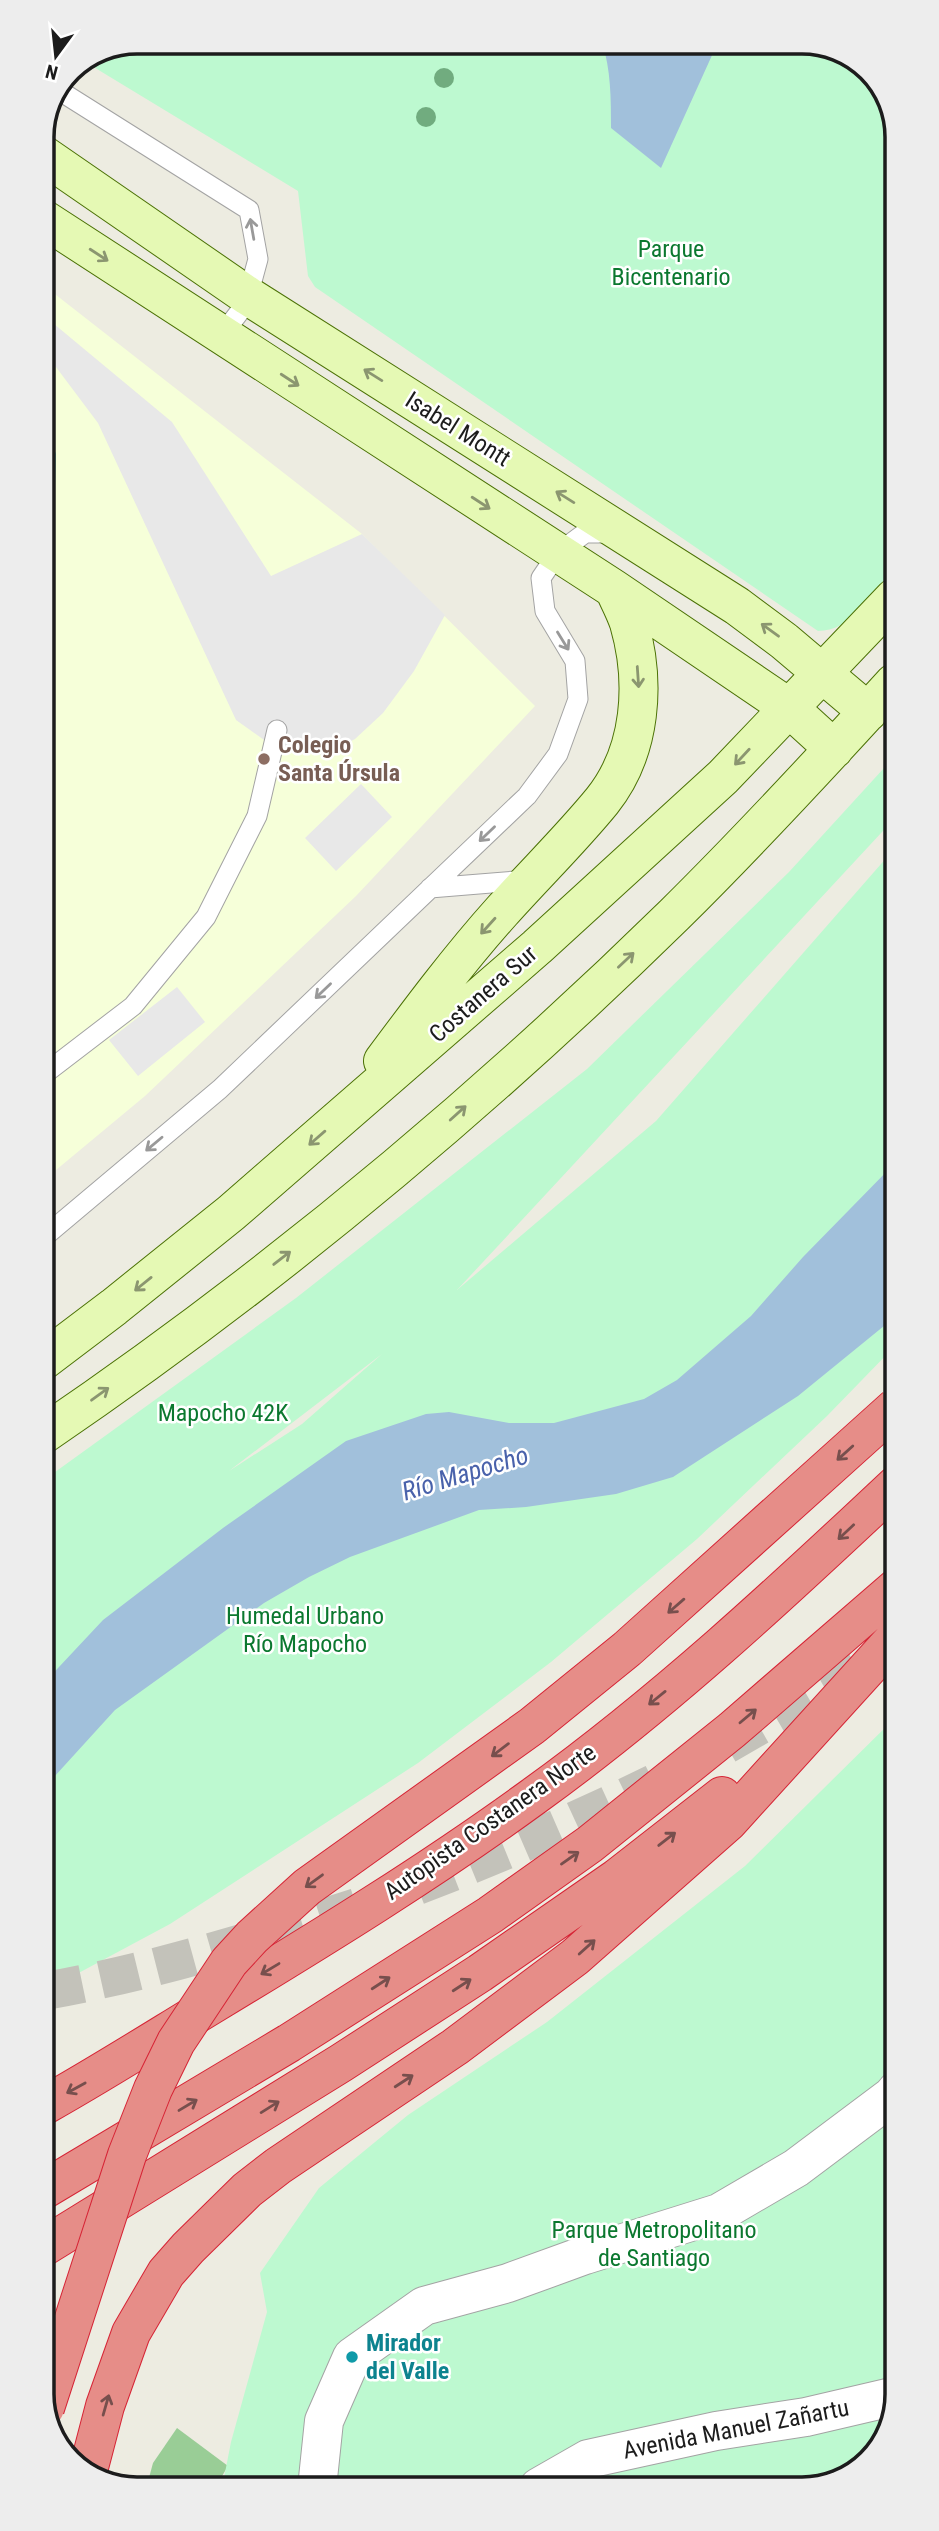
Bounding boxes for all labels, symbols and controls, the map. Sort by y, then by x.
north arrow [21,21,91,91]
text: N [43,59,60,85]
one-way arrow [245,218,259,241]
park label: Parque Bicentenario [612,235,730,291]
one-way arrow [89,248,108,262]
one-way arrow [364,367,383,382]
one-way arrow [279,373,299,387]
street label: Isabel Montt [400,386,516,472]
one-way arrow [556,489,575,504]
one-way arrow [470,496,490,510]
one-way arrow [761,623,780,637]
one-way arrow [556,631,571,650]
one-way arrow [632,666,645,688]
place label: Colegio Santa Úrsula [278,731,400,787]
one-way arrow [733,748,750,765]
marker: Colegio Santa Úrsula [256,751,272,767]
one-way arrow [478,826,496,842]
one-way arrow [480,917,496,935]
street label: Costanera Sur [424,940,542,1048]
one-way arrow [617,952,634,969]
one-way arrow [314,982,332,999]
one-way arrow [448,1106,466,1122]
one-way arrow [308,1130,326,1146]
one-way arrow [146,1136,164,1152]
one-way arrow [272,1251,291,1266]
one-way arrow [134,1277,152,1292]
one-way arrow [90,1387,109,1402]
park label: Mapocho 42K [158,1399,288,1427]
water label: Río Mapocho [398,1440,532,1506]
one-way arrow [837,1445,854,1462]
one-way arrow [837,1524,855,1540]
one-way arrow [668,1598,686,1614]
park label: Humedal Urbano Río Mapocho [226,1602,384,1658]
one-way arrow [648,1691,666,1706]
one-way arrow [739,1708,757,1724]
street label: Autopista Costanera Norte [379,1738,601,1906]
one-way arrow [491,1742,510,1757]
one-way arrow [657,1831,676,1846]
one-way arrow [560,1851,579,1865]
one-way arrow [305,1873,324,1888]
one-way arrow [578,1939,596,1955]
one-way arrow [261,1962,281,1976]
one-way arrow [370,1976,390,1990]
one-way arrow [451,1977,471,1991]
one-way arrow [394,2074,413,2088]
one-way arrow [67,2081,87,2095]
one-way arrow [178,2098,198,2112]
one-way arrow [260,2100,280,2114]
park label: Parque Metropolitano de Santiago [552,2216,756,2272]
place label: Mirador del Valle [366,2329,449,2385]
marker: Mirador del Valle [344,2349,360,2365]
street label: Avenida Manuel Zañartu [621,2393,851,2465]
one-way arrow [100,2395,113,2417]

